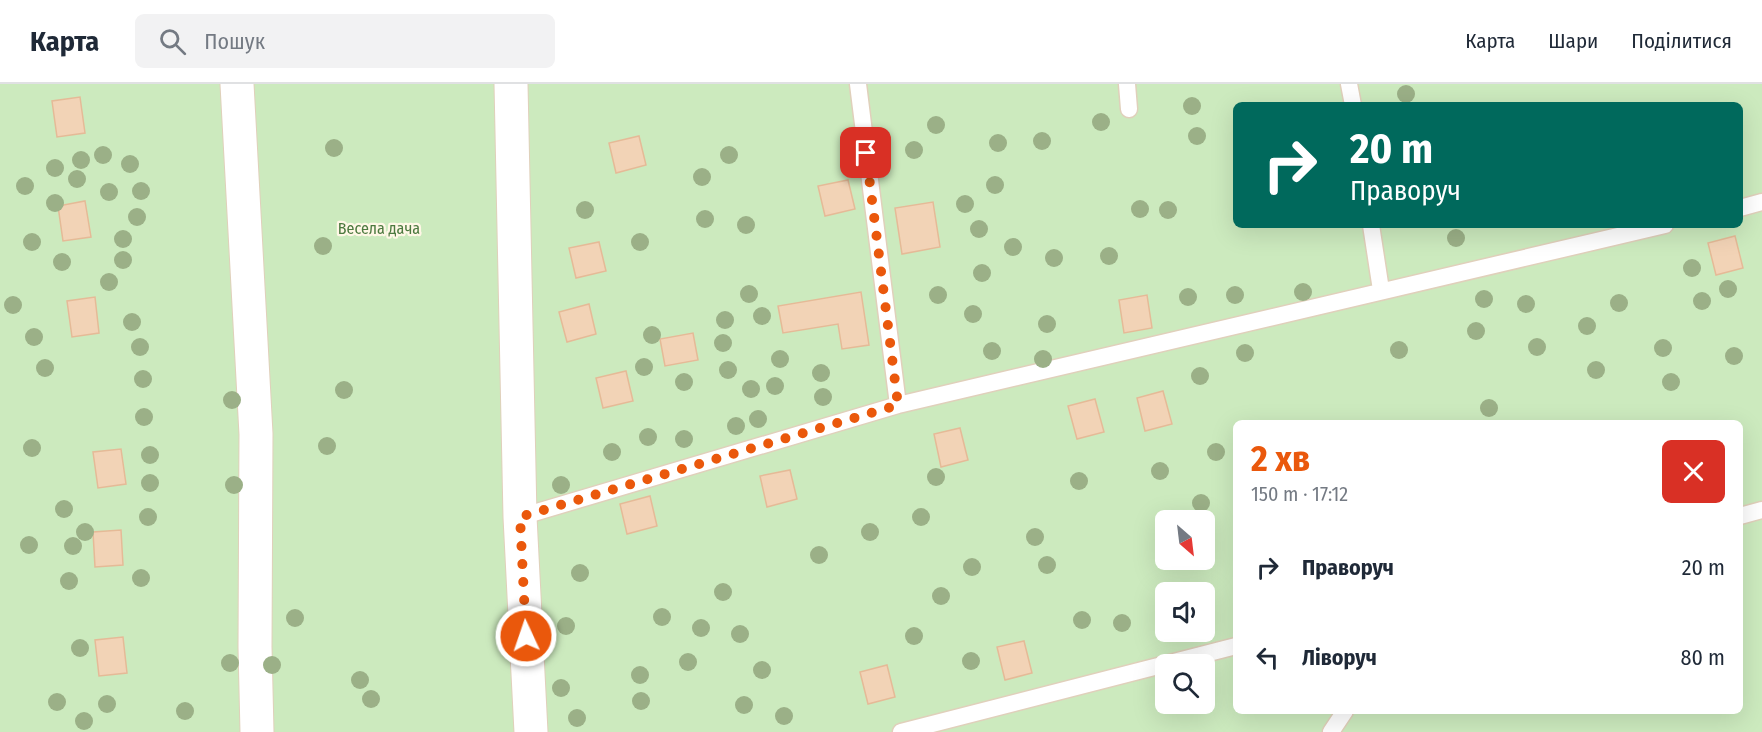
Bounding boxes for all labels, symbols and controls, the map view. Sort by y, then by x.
search box [135,14,555,68]
text: Карта [30,25,99,58]
icon: search [156,25,189,58]
text: Пошук [204,28,265,55]
text: Карта [1465,28,1515,54]
text: Шари [1548,28,1598,54]
text: Поділитися [1631,28,1732,54]
text: 20 m [1350,124,1433,174]
icon: right [1251,126,1329,204]
pin [840,127,891,178]
icon: arrive [849,136,882,169]
text: Праворуч [1350,175,1461,207]
park label: Весела дача [338,219,420,238]
text: 2 хв [1251,437,1310,481]
button: close [1662,440,1725,503]
text: 150 m · 17:12 [1251,482,1348,506]
north arrow [1155,510,1215,570]
map controls [1155,510,1215,714]
icon: right [1251,551,1284,584]
text: Праворуч [1302,554,1394,581]
text: 20 m [1682,554,1725,581]
button: sound [1155,582,1215,642]
position arrow [494,604,558,668]
icon: left [1251,641,1284,674]
text: Ліворуч [1302,644,1377,671]
text: 80 m [1680,644,1725,671]
button: search [1155,654,1215,714]

